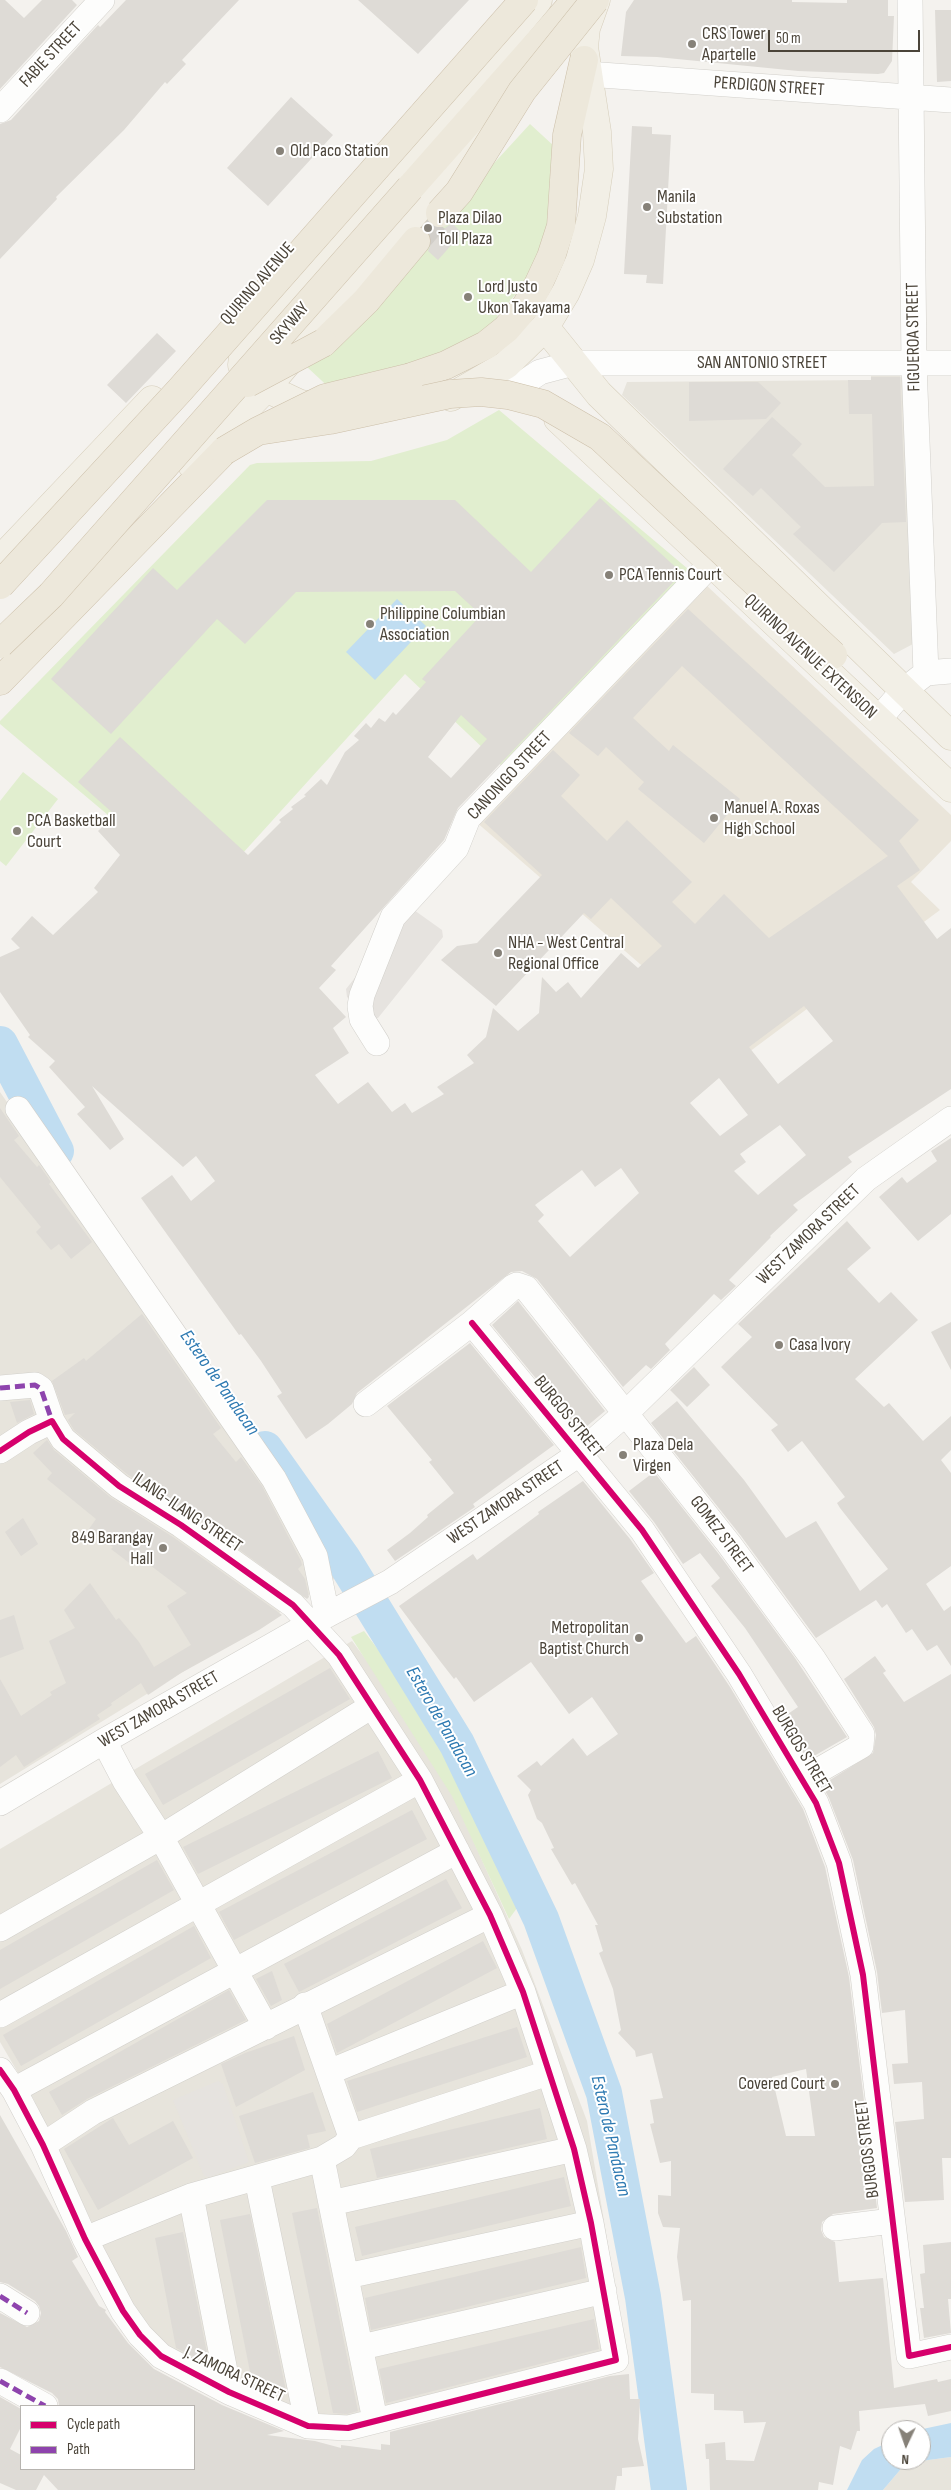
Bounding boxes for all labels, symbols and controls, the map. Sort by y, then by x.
street label: FABIE STREET [15,18,87,92]
scale bar [771,20,924,52]
place label: CRS Tower Apartelle [702,23,766,66]
text: 50 m [776,29,801,48]
marker: CRS Tower Apartelle [686,38,698,50]
street label: PERDIGON STREET [713,72,825,102]
place label: Old Paco Station [290,140,388,162]
marker: Old Paco Station [274,145,286,157]
place label: Manila Substation [657,186,723,228]
marker: Manila Substation [641,201,653,213]
place label: Plaza Dilao Toll Plaza [438,207,502,250]
marker: Plaza Dilao Toll Plaza [422,222,434,234]
street label: QUIRINO AVENUE [216,238,300,330]
place label: Lord Justo Ukon Takayama [478,276,570,318]
street label: FIGUEROA STREET [902,282,926,392]
marker: Lord Justo Ukon Takayama [462,291,474,303]
street label: SKYWAY [266,298,314,350]
street label: SAN ANTONIO STREET [697,352,827,374]
place label: PCA Tennis Court [619,564,722,586]
marker: PCA Tennis Court [603,569,615,581]
street label: QUIRINO AVENUE EXTENSION [739,590,881,724]
place label: Philippine Columbian Association [380,603,506,646]
marker: Philippine Columbian Association [364,618,376,630]
street label: CANONIGO STREET [463,727,557,825]
place label: Manuel A. Roxas High School [724,797,820,840]
place label: PCA Basketball Court [27,810,116,852]
marker: Manuel A. Roxas High School [708,812,720,824]
marker: PCA Basketball Court [11,825,23,837]
place label: NHA - West Central Regional Office [508,932,624,974]
marker: NHA - West Central Regional Office [492,947,504,959]
street label: WEST ZAMORA STREET [753,1180,865,1290]
water label: Estero de Pandacan [174,1326,264,1440]
place label: Casa Ivory [789,1334,851,1356]
marker: Casa Ivory [773,1339,785,1351]
street label: BURGOS STREET [529,1372,607,1462]
place label: Plaza Dela Virgen [633,1434,693,1476]
marker: Plaza Dela Virgen [617,1449,629,1461]
street label: WEST ZAMORA STREET [444,1456,568,1550]
street label: ILANG-ILANG STREET [128,1468,246,1558]
street label: GOMEZ STREET [685,1492,757,1578]
place label: 849 Barangay Hall [71,1527,153,1570]
marker: 849 Barangay Hall [157,1542,169,1554]
place label: Metropolitan Baptist Church [539,1617,629,1660]
marker: Metropolitan Baptist Church [633,1632,645,1644]
water label: Estero de Pandacan [400,1663,482,1781]
street label: WEST ZAMORA STREET [95,1667,223,1753]
street label: BURGOS STREET [766,1702,836,1798]
water label: Estero de Pandacan [585,2073,635,2199]
place label: Covered Court [738,2073,825,2095]
marker: Covered Court [829,2078,841,2090]
street label: BURGOS STREET [851,2099,885,2199]
street label: J. ZAMORA STREET [180,2342,288,2408]
legend [20,2405,195,2470]
text: Cycle path [67,2415,120,2434]
north arrow [881,2420,931,2470]
text: Path [67,2440,90,2459]
text: N [901,2451,909,2468]

